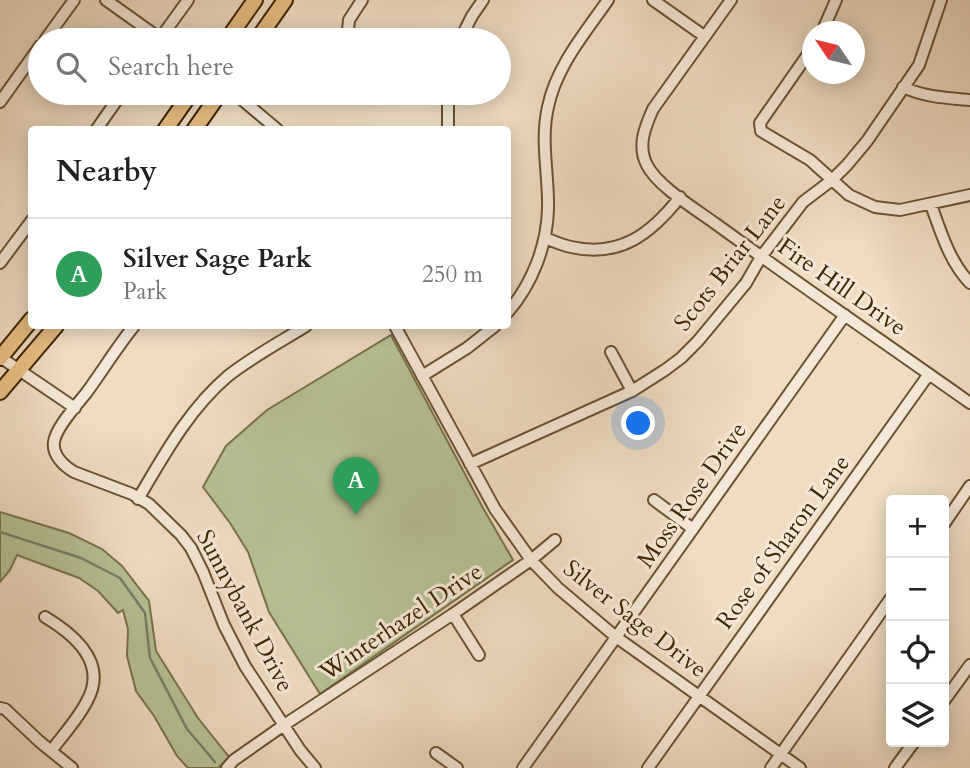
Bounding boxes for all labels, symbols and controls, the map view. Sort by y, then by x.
north arrow [802,21,865,84]
search box [28,28,511,105]
icon: search [52,48,90,86]
text: Search here [108,49,234,84]
text: Nearby [56,151,157,192]
street label: Scots Briar Lane [666,188,794,338]
street label: Fire Hill Drive [771,230,913,344]
text: Silver Sage Park [123,241,312,276]
text: A [70,259,88,290]
text: 250 m [422,259,483,290]
text: Park [123,276,167,307]
your location [621,406,655,440]
street label: Moss Rose Drive [629,415,755,575]
street label: Rose of Sharon Lane [708,448,858,636]
pin: A [333,457,379,515]
map controls [886,495,949,747]
button: + [886,495,949,558]
street label: Sunnybank Drive [188,524,302,698]
street label: Silver Sage Drive [556,552,714,686]
street label: Winterhazel Drive [312,555,489,689]
button: − [886,558,949,621]
button: locate [886,621,949,684]
button: layers [886,684,949,747]

